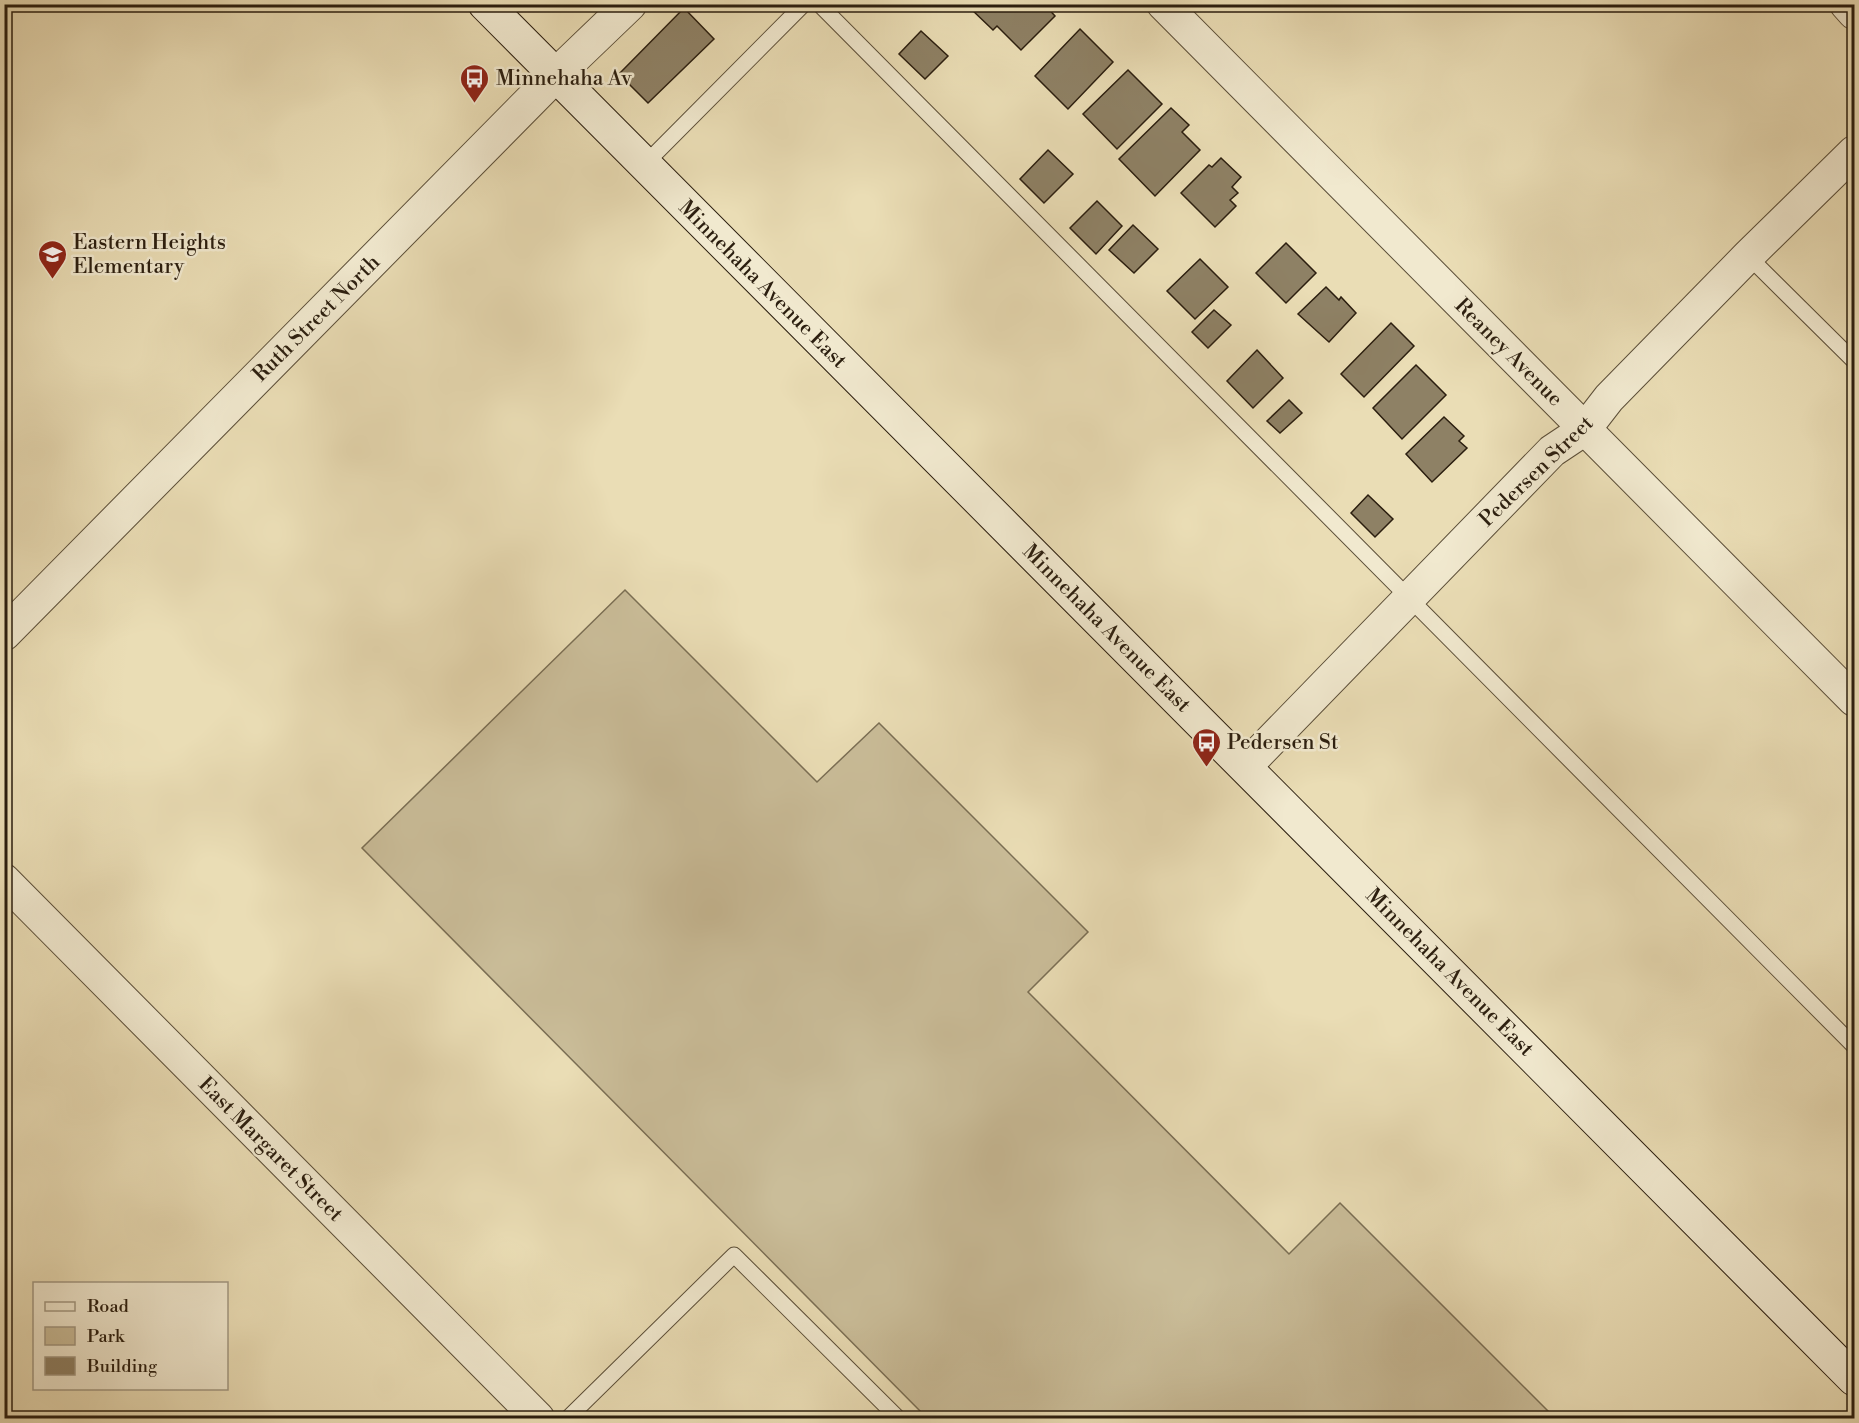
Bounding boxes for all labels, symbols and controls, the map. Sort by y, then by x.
bus stop icon: Minnehaha Av [459,62,491,104]
place label: Minnehaha Av [496,66,632,92]
street label: Minnehaha Avenue East [673,195,852,375]
place label: Eastern Heights Elementary [73,230,226,280]
school or university icon: Eastern Heights Elementary [36,238,68,280]
street label: Ruth Street North [248,249,386,388]
street label: Reaney Avenue [1449,293,1568,412]
street label: Pedersen Street [1474,410,1600,533]
street label: Minnehaha Avenue East [1017,539,1196,719]
bus stop icon: Pedersen St [1190,726,1222,768]
place label: Pedersen St [1227,730,1339,756]
street label: Minnehaha Avenue East [1360,883,1539,1063]
street label: East Margaret Street [192,1072,349,1228]
legend [33,1282,228,1390]
text: Road [87,1295,130,1318]
text: Park [87,1325,126,1348]
text: Building [86,1355,158,1378]

